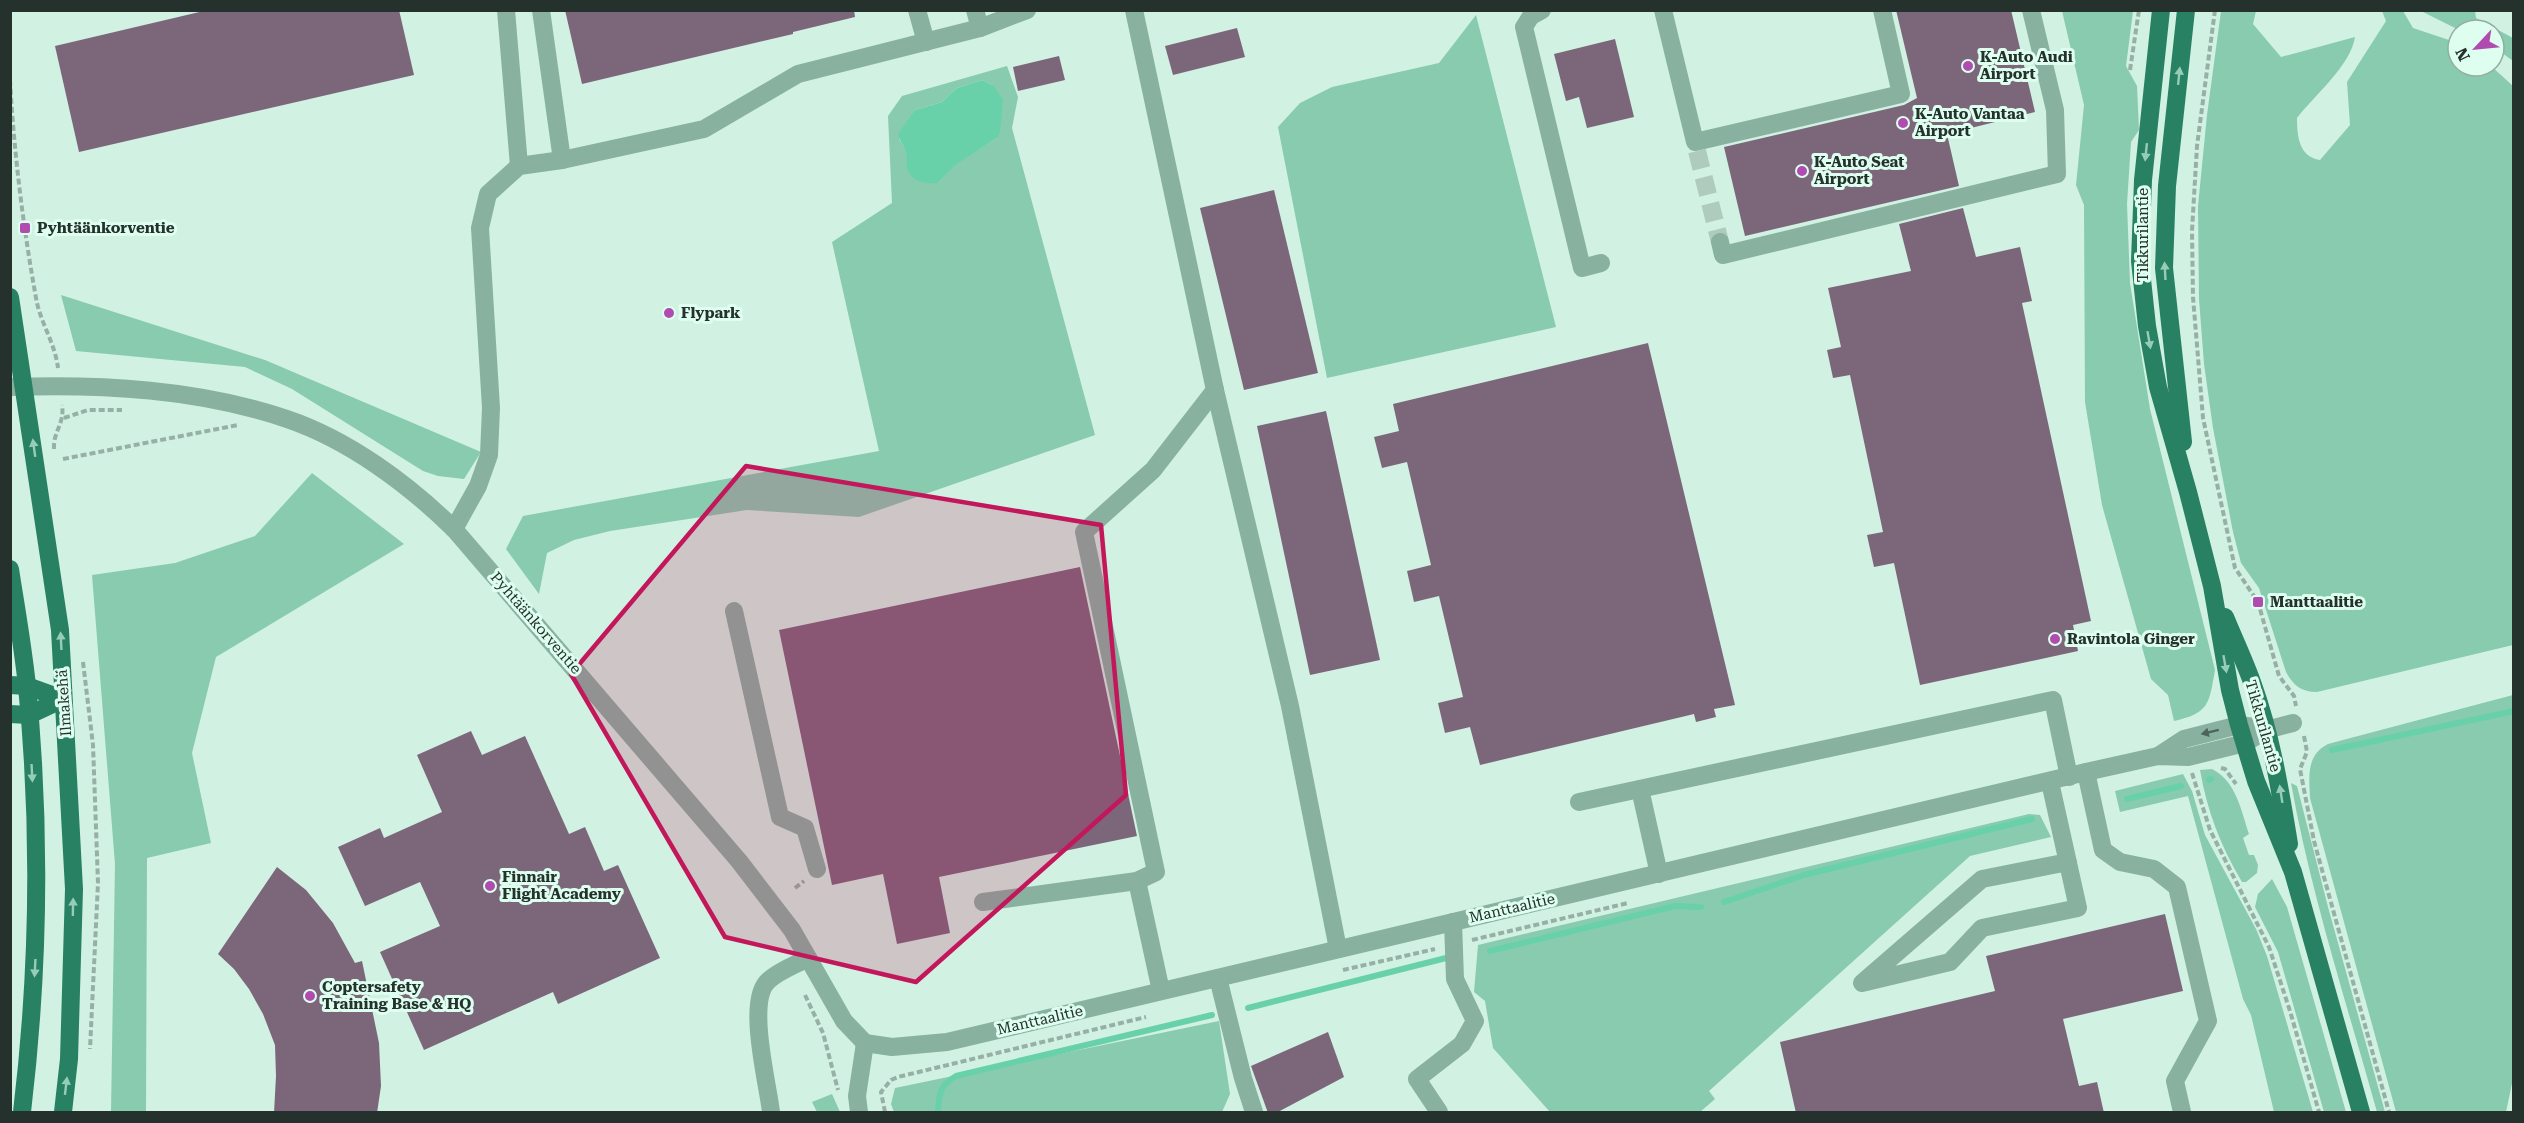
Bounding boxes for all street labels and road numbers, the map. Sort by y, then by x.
street label: Tikkurilantie [2134,188,2152,282]
street label: Pyhtäänkorventie [487,568,585,678]
street label: Ilmakehä [53,669,75,737]
street label: Tikkurilantie [2241,678,2285,774]
street label: Manttaalitie [1467,889,1557,927]
street label: Manttaalitie [995,1001,1085,1039]

